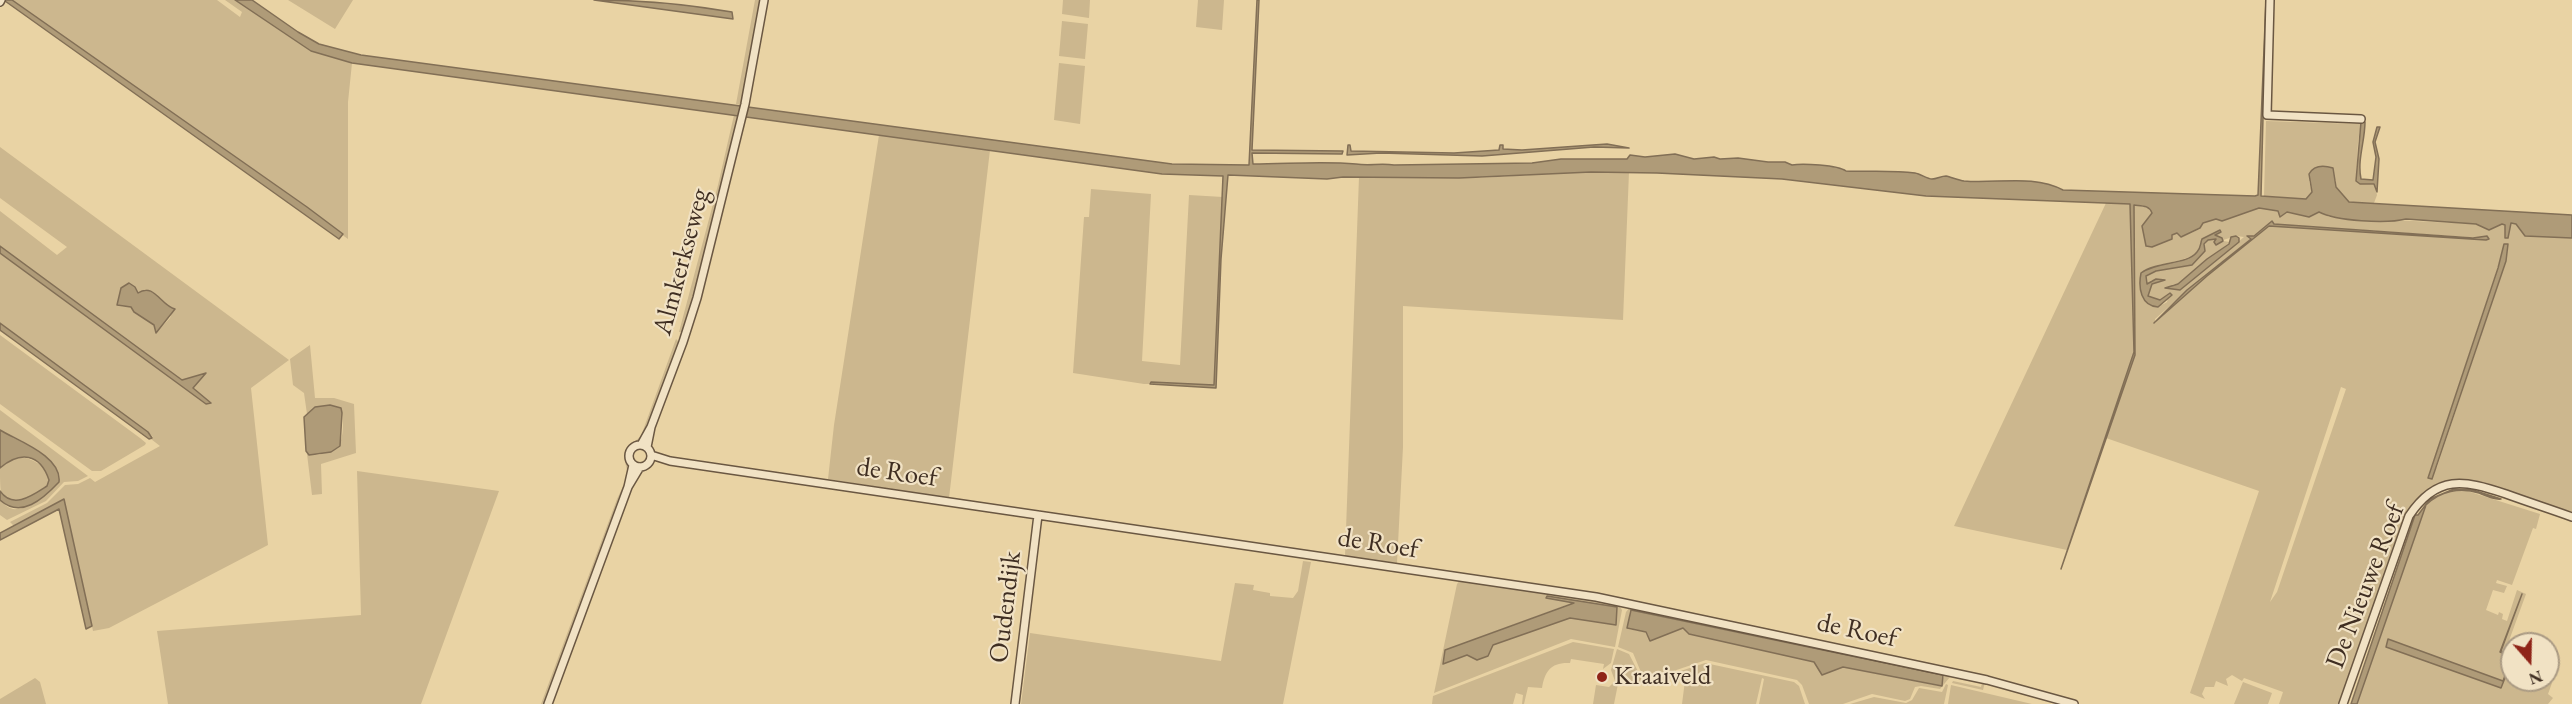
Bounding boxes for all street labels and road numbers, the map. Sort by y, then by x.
street label: Almkerkseweg [647,185,717,339]
street label: de Roef [854,451,940,495]
street label: De Nieuwe Roef [2320,499,2412,673]
street label: de Roef [1335,522,1421,566]
street label: Oudendijk [983,549,1029,665]
street label: de Roef [1814,607,1900,655]

